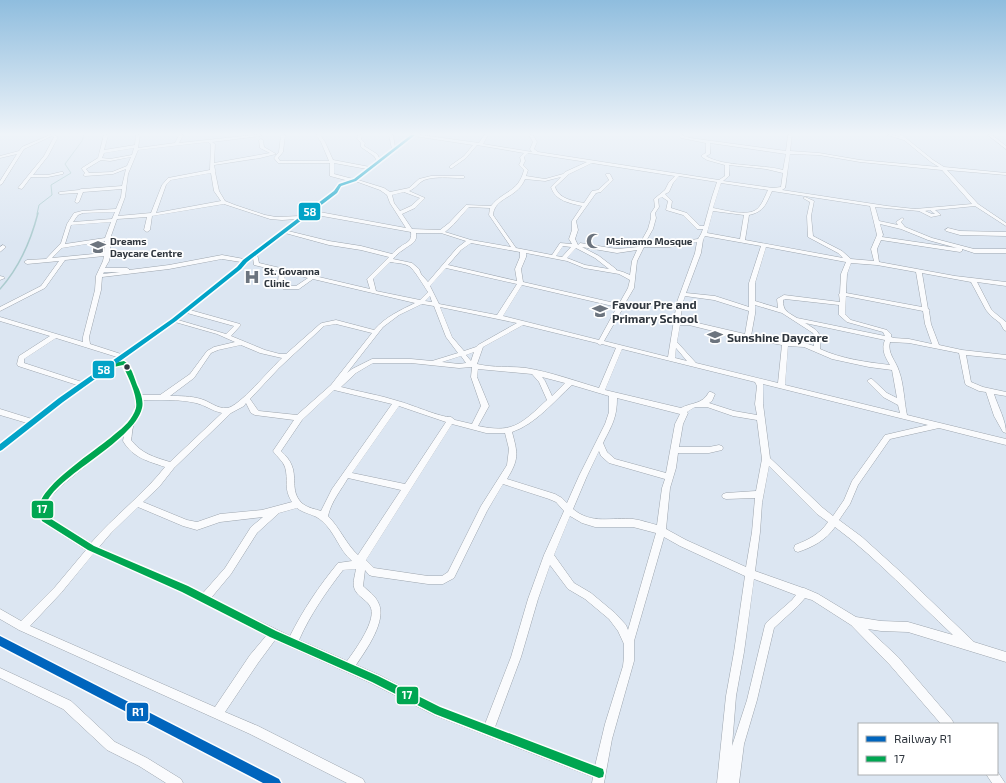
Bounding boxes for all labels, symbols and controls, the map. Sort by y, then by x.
line badge: 58 [298,202,321,221]
text: 58 [304,205,317,218]
mosque icon: Msimamo Mosque [585,232,603,250]
place label: Dreams Daycare Centre [110,235,183,260]
place label: Msimamo Mosque [606,235,693,247]
school or university icon: Dreams Daycare Centre [89,238,107,256]
place label: St. Govanna Clinic [264,265,320,289]
hospital icon: St. Govanna Clinic [243,268,261,286]
place label: Favour Pre and Primary School [612,297,698,326]
school or university icon: Favour Pre and Primary School [591,302,609,320]
school or university icon: Sunshine Daycare [706,328,724,346]
place label: Sunshine Daycare [727,330,828,345]
line badge: 58 [92,360,115,379]
unlabelled marker [122,362,132,372]
text: 58 [98,363,111,376]
line badge: 17 [31,500,54,519]
text: 17 [37,502,47,515]
line badge: 17 [396,686,419,705]
text: 17 [402,688,412,701]
line badge: R1 [126,702,149,722]
text: R1 [132,705,144,718]
legend [858,723,998,775]
text: Railway R1 [894,731,952,745]
text: 17 [894,751,905,765]

